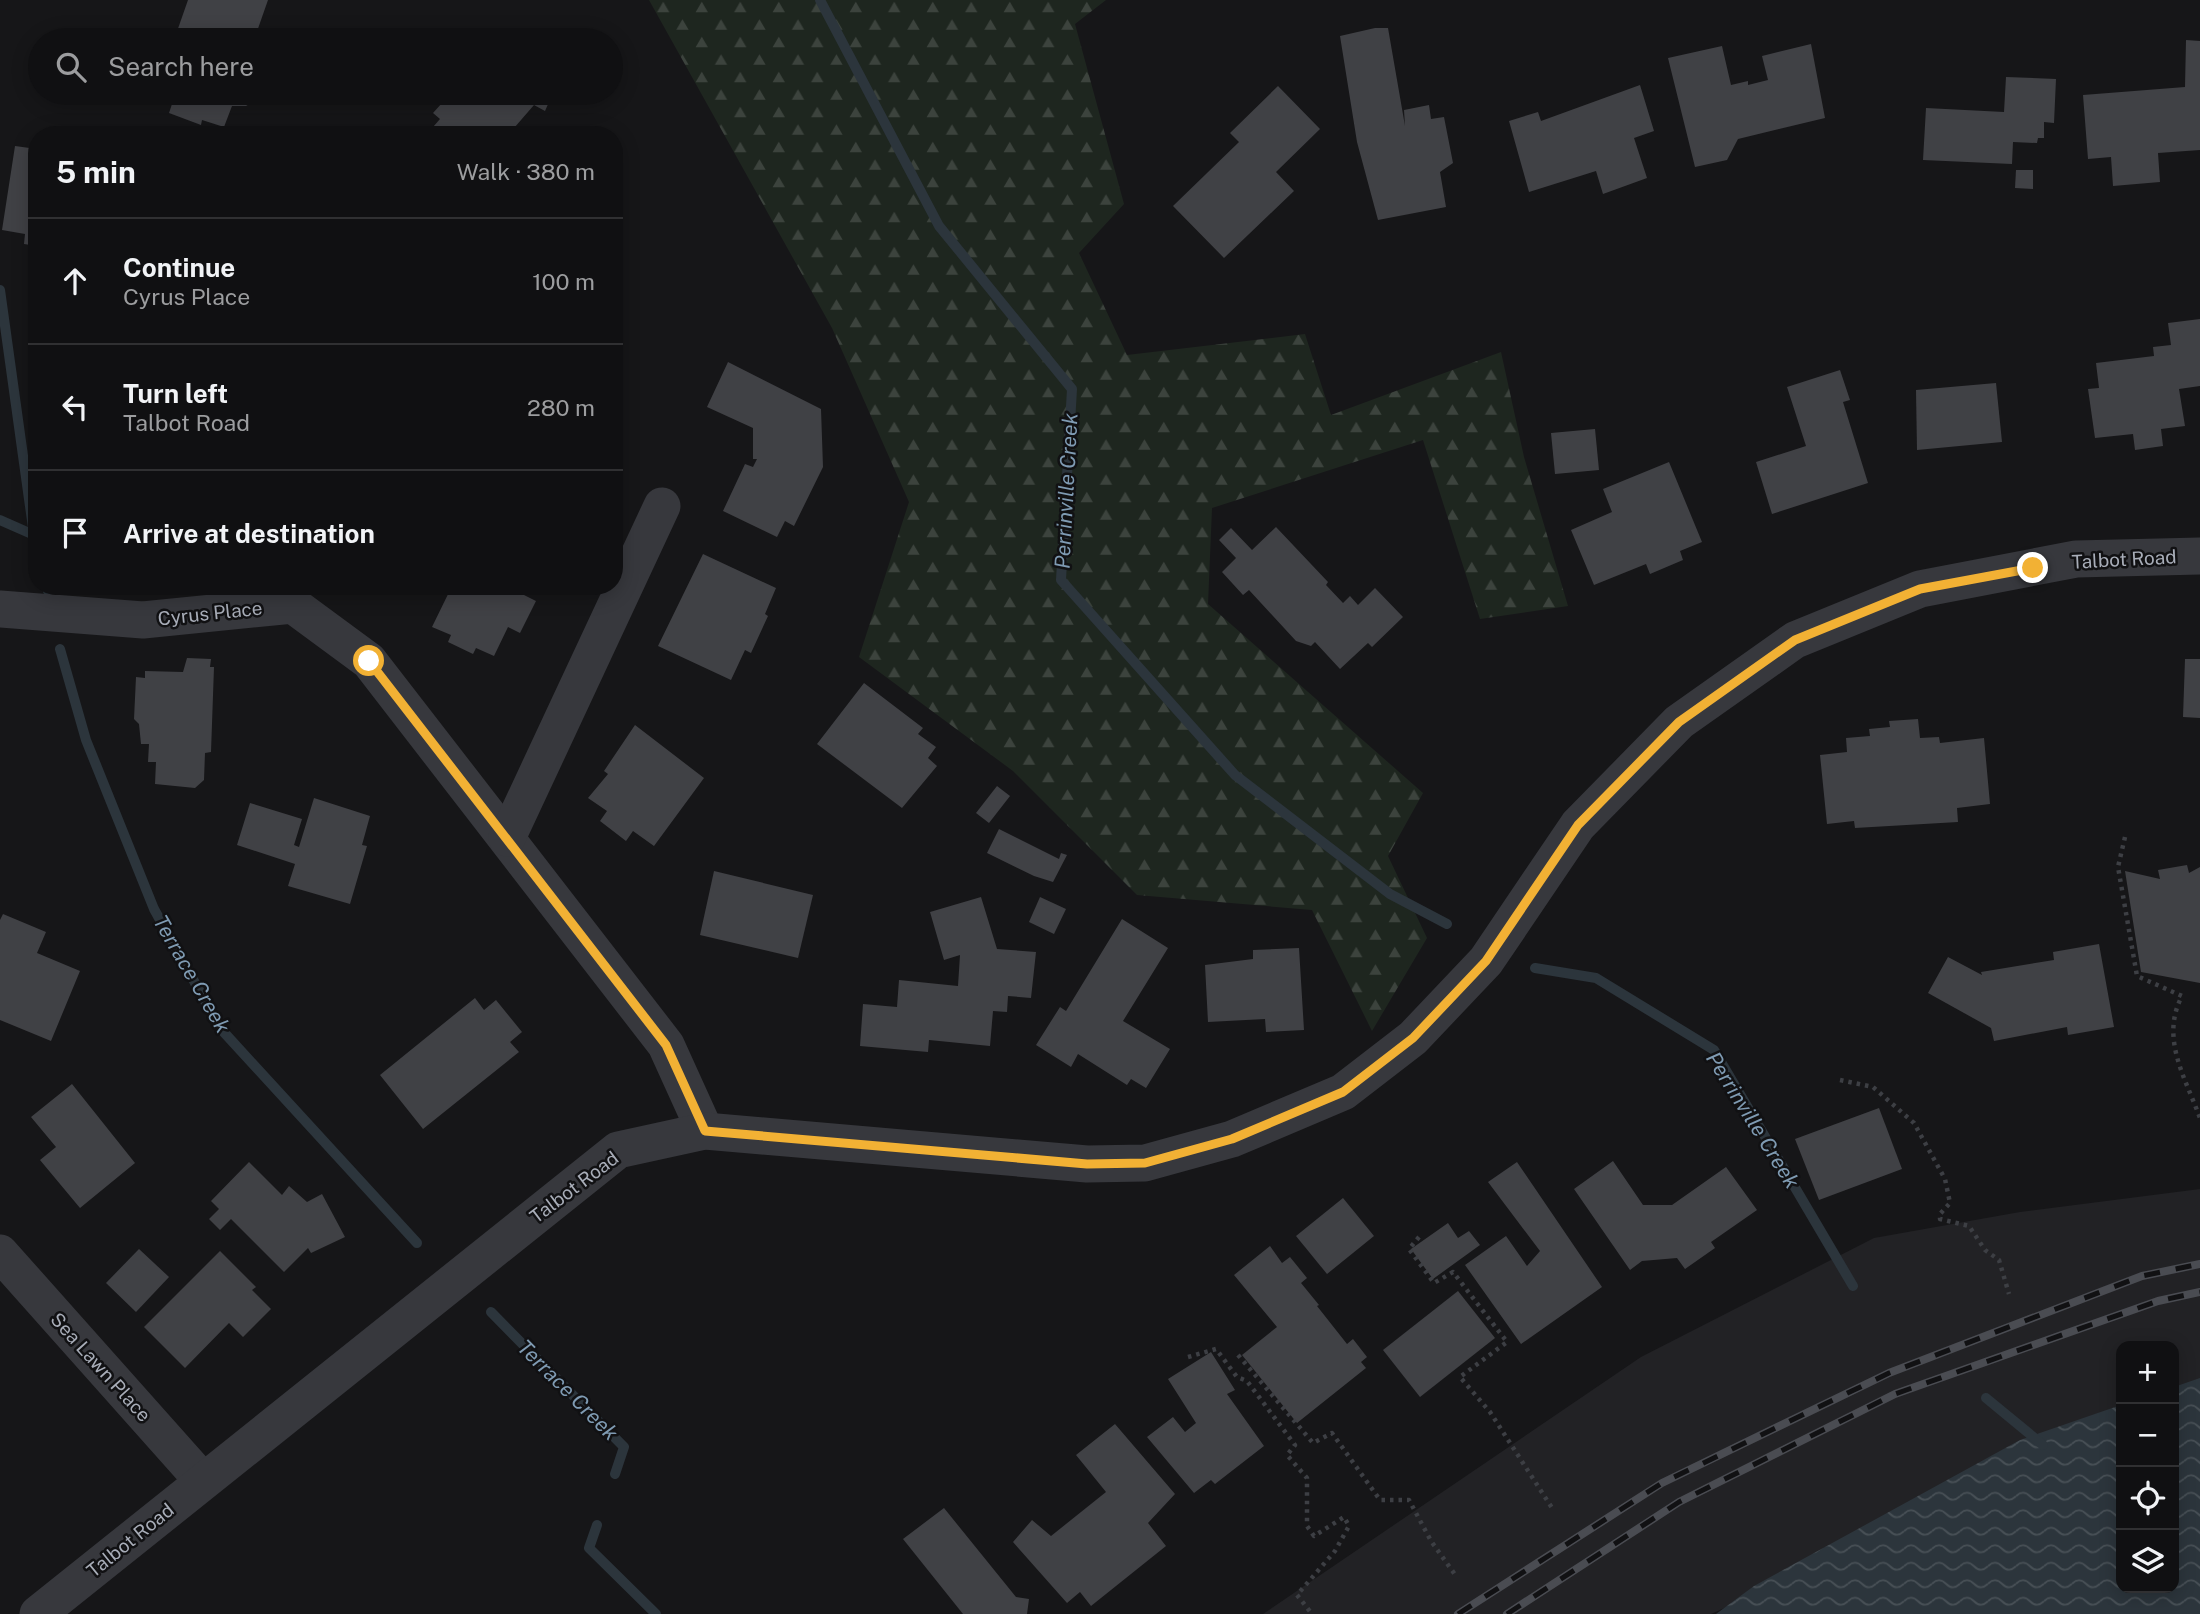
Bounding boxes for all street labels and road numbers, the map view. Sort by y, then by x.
street label: Talbot Road [2071,545,2177,573]
street label: Cyrus Place [157,597,263,629]
street label: Talbot Road [525,1147,623,1227]
street label: Sea Lawn Place [46,1308,156,1426]
street label: Talbot Road [82,1498,178,1582]

